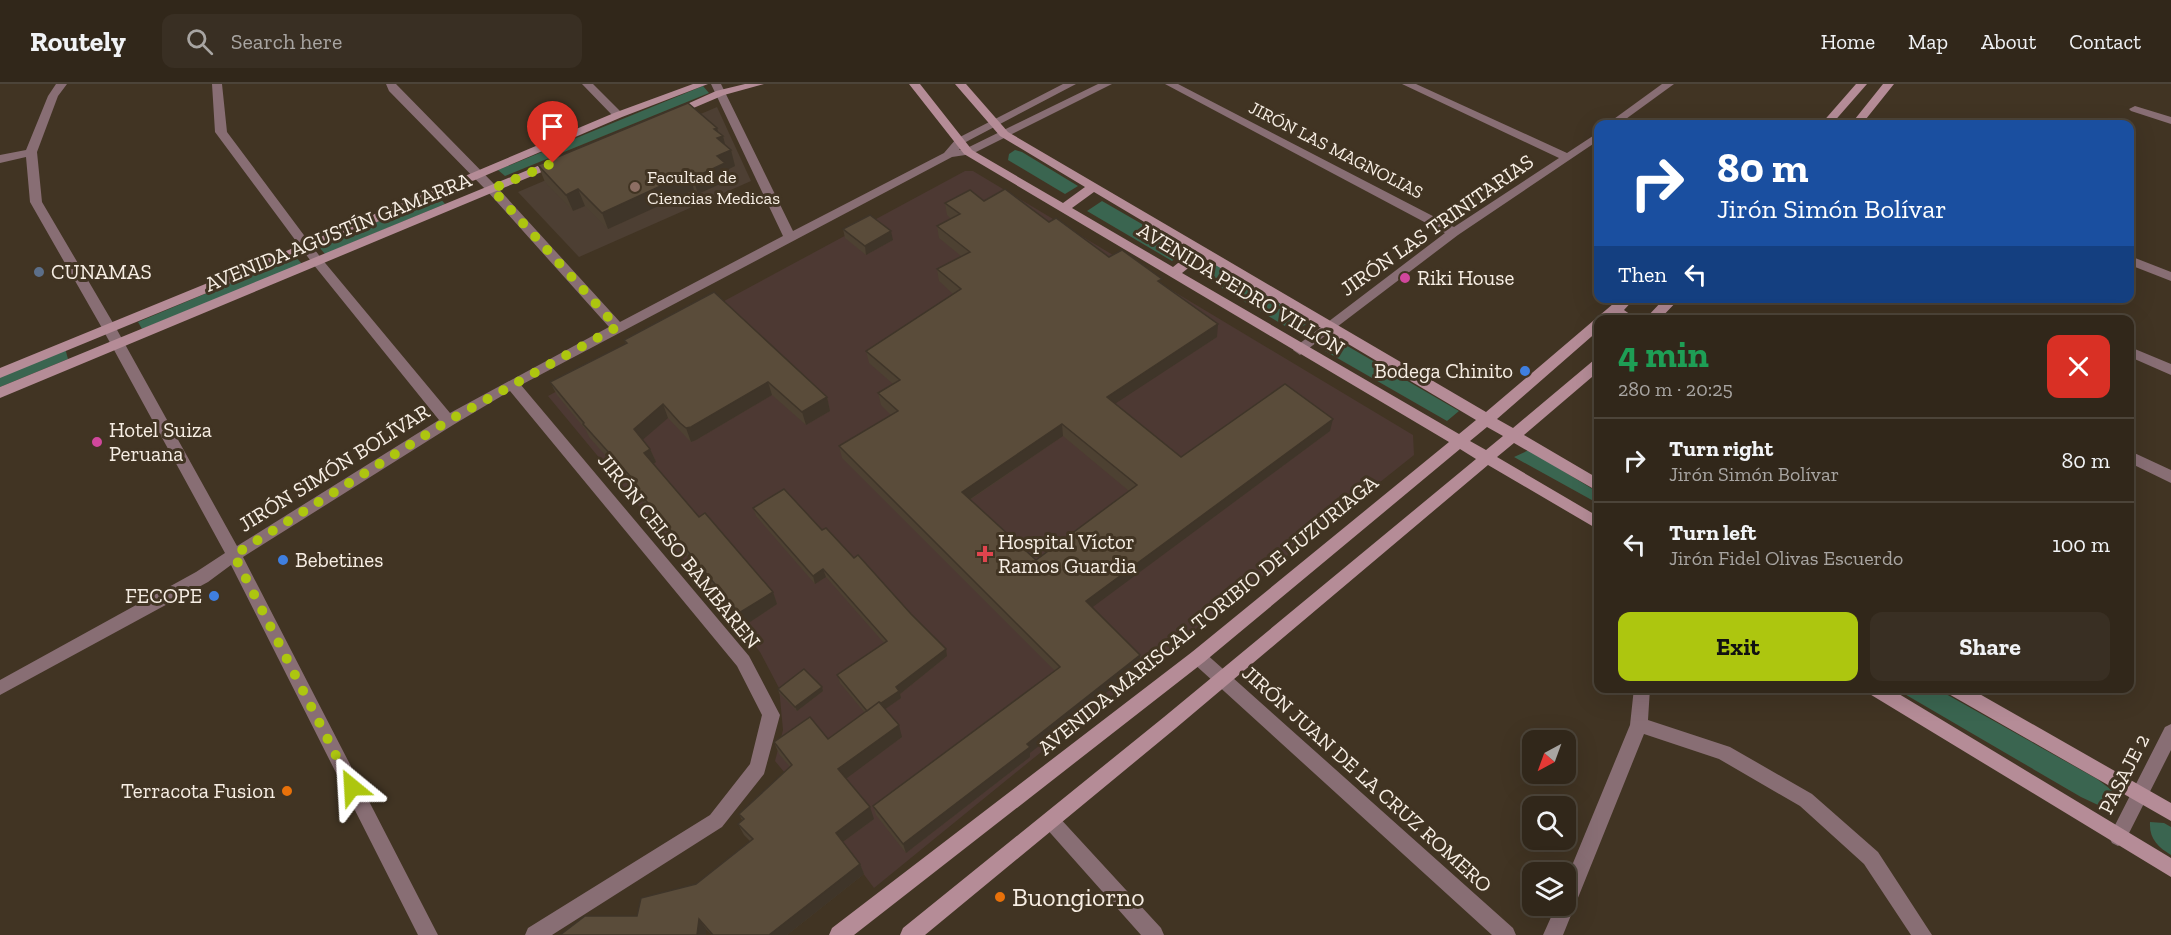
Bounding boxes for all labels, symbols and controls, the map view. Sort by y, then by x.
search box [162,14,582,68]
text: Routely [30,25,126,58]
icon: search [183,25,216,58]
text: Search here [231,28,342,55]
text: Home [1821,29,1875,54]
text: Map [1908,29,1948,54]
text: About [1981,29,2036,54]
text: Contact [2069,29,2141,54]
street label: JIRÓN LAS MAGNOLIAS [1245,96,1427,204]
pin [527,101,578,163]
icon: arrive [536,110,569,143]
text: 80 m [1717,142,1808,193]
icon: right [1618,144,1696,222]
street label: JIRÓN LAS TRINITARIAS [1335,148,1538,301]
street label: AVENIDA AGUSTÍN GAMARRA [201,166,475,297]
place label: Facultad de Ciencias Medicas [647,166,780,209]
marker: Facultad de Ciencias Medicas [628,180,642,194]
text: Jirón Simón Bolívar [1717,193,1947,225]
street label: AVENIDA PEDRO VILLÓN [1133,217,1349,360]
icon: left [1679,258,1712,291]
place label: CUNAMAS [51,259,152,284]
text: Then [1618,261,1667,288]
marker: CUNAMAS [32,265,46,279]
place label: Riki House [1417,265,1515,290]
marker: Riki House [1398,271,1412,285]
text: 4 min [1618,333,1709,376]
button: close [2047,335,2110,398]
place label: Bodega Chinito [1374,358,1513,383]
marker: Bodega Chinito [1518,364,1532,378]
text: 280 m · 20:25 [1618,377,1733,401]
street label: JIRÓN SIMÓN BOLÍVAR [234,399,434,537]
place label: Hotel Suiza Peruana [109,417,212,466]
marker: Hotel Suiza Peruana [90,435,104,449]
text: Turn right [1669,435,1773,462]
icon: right [1618,444,1651,477]
text: 80 m [2062,447,2110,474]
street label: JIRÓN CELSO BAMBAREN [593,448,766,653]
text: Jirón Simón Bolívar [1669,462,1839,486]
street label: AVENIDA MARISCAL TORIBIO DE LUZURIAGA [1033,469,1383,760]
text: Turn left [1669,519,1756,546]
icon: left [1618,528,1651,561]
place label: Hospital Víctor Ramos Guardia [998,529,1137,578]
text: 100 m [2052,531,2110,558]
marker: Hospital Víctor Ramos Guardia [976,545,994,563]
text: Jirón Fidel Olivas Escuerdo [1669,546,1903,570]
place label: Bebetines [295,547,383,572]
marker: Bebetines [276,553,290,567]
place label: FECOPE [125,583,202,608]
marker: FECOPE [207,589,221,603]
button: Exit [1618,612,1858,681]
button: Share [1870,612,2110,681]
street label: JIRÓN JUAN DE LA CRUZ ROMERO [1237,660,1497,897]
north arrow [1522,730,1576,784]
map controls [1522,730,1576,916]
street label: PASAJE 2 [2093,730,2154,818]
position arrow [320,755,384,819]
place label: Terracota Fusion [121,778,275,803]
marker: Terracota Fusion [280,784,294,798]
button: search [1522,796,1576,850]
button: layers [1522,862,1576,916]
place label: Buongiorno [1012,881,1145,913]
marker: Buongiorno [993,890,1007,904]

